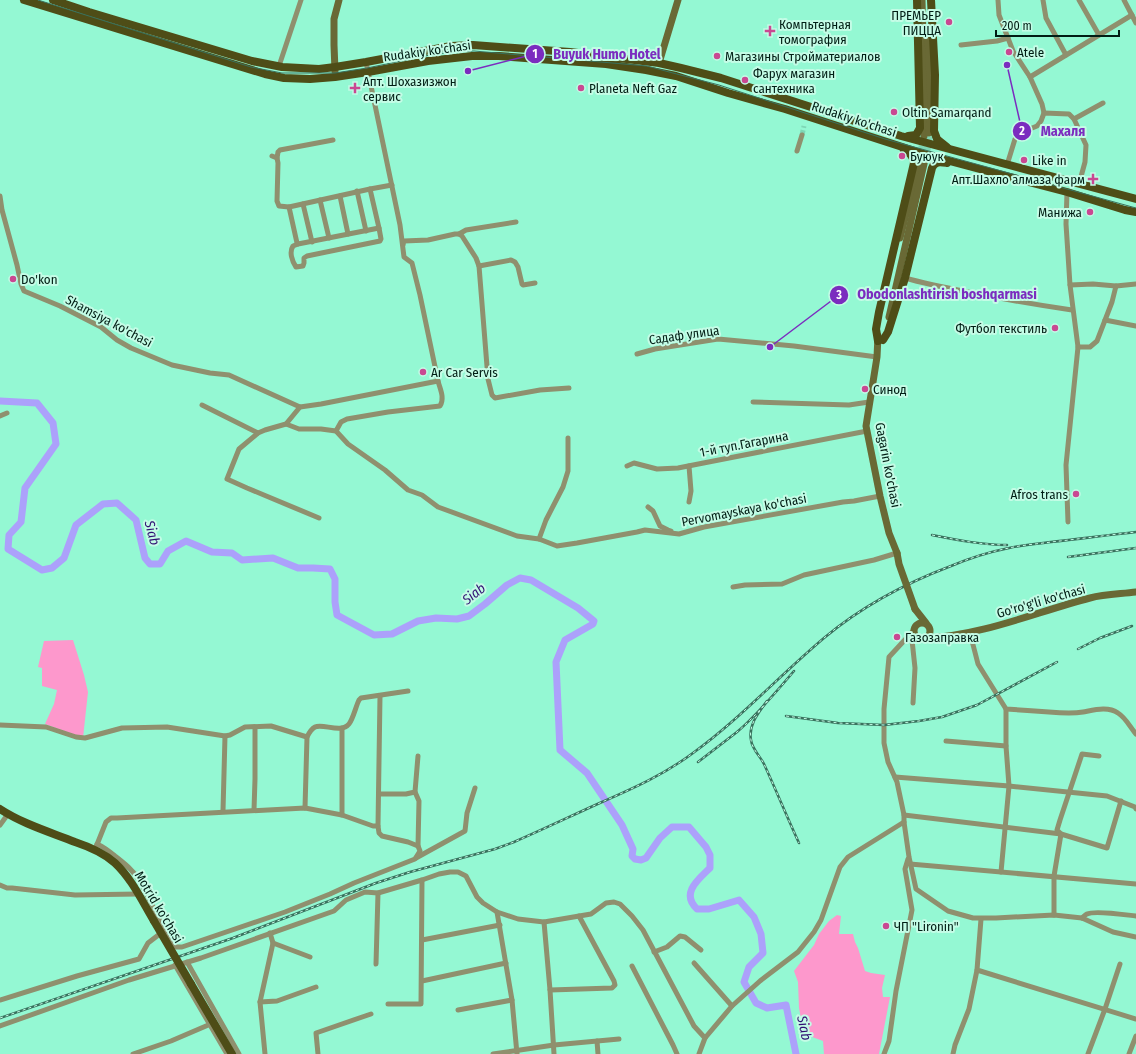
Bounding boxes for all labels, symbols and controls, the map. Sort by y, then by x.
place label: ПРЕМЬЕР ПИЦЦА [891,8,941,38]
scale bar [996,12,1119,38]
place label: Компьтерная томография [779,17,851,47]
marker: ПРЕМЬЕР ПИЦЦА [944,17,954,27]
text: 200 m [1002,19,1032,33]
marker: Компьтерная томография [764,25,776,37]
street label: Rudakiy ko'chasi [382,37,472,65]
callout: Buyuk Humo Hotel [525,41,669,67]
place label: Atele [1017,45,1044,60]
text: Buyuk Humo Hotel [553,46,661,63]
text: 1 [532,47,538,61]
marker: Atele [1004,47,1014,57]
place label: Магазины Стройматериалов [725,49,881,64]
marker: Магазины Стройматериалов [712,51,722,61]
place label: Фарух магазин сантехника [753,66,835,96]
place label: Апт. Шохазизжон сервис [363,74,457,104]
marker: Фарух магазин сантехника [740,75,750,85]
place label: Planeta Neft Gaz [589,81,677,96]
marker: Апт. Шохазизжон сервис [350,83,360,93]
marker: Planeta Neft Gaz [576,83,586,93]
street label: Rudakiy ko'chasi [810,98,898,140]
place label: Oltin Samarqand [902,105,992,120]
marker: Oltin Samarqand [889,107,899,117]
callout: Махаля [1012,118,1093,144]
text: Махаля [1041,123,1085,140]
text: 2 [1018,124,1025,138]
place label: Буюук [910,149,944,164]
marker: Буюук [897,151,907,161]
place label: Like in [1032,153,1067,168]
marker: Like in [1019,155,1029,165]
place label: Апт.Шахло алмаза фарм [952,172,1085,187]
marker: Апт.Шахло алмаза фарм [1088,174,1098,184]
place label: Манижа [1038,205,1082,220]
marker: Манижа [1085,207,1095,217]
place label: Do'kon [21,272,58,287]
marker: Do'kon [8,274,18,284]
callout: Obodonlashtirish boshqarmasi [829,282,1045,308]
text: Obodonlashtirish boshqarmasi [857,286,1037,303]
text: 3 [835,288,842,302]
street label: Shamsiya ko'chasi [63,292,155,350]
place label: Футбол текстиль [955,321,1047,336]
street label: Садаф улица [648,323,720,347]
marker: Футбол текстиль [1050,323,1060,333]
place label: Ar Car Servis [431,365,498,380]
marker: Ar Car Servis [418,367,428,377]
place label: Синод [873,382,907,397]
marker: Синод [860,384,870,394]
street label: Gagarin ko'chasi [872,421,904,509]
street label: 1-й туп.Гагарина [698,428,790,460]
place label: Afros trans [1010,487,1068,502]
marker: Afros trans [1071,489,1081,499]
street label: Pervomayskaya ko'chasi [680,491,808,529]
water label: Siab [140,518,163,547]
water label: Siab [458,580,489,609]
street label: Go'ro'g'li ko'chasi [995,581,1087,621]
place label: Газозаправка [905,630,979,645]
marker: Газозаправка [892,632,902,642]
street label: Motrid ko'chasi [132,868,186,946]
place label: ЧП "Lironin" [894,919,959,934]
marker: ЧП "Lironin" [881,921,891,931]
water label: Siab [793,1013,815,1042]

